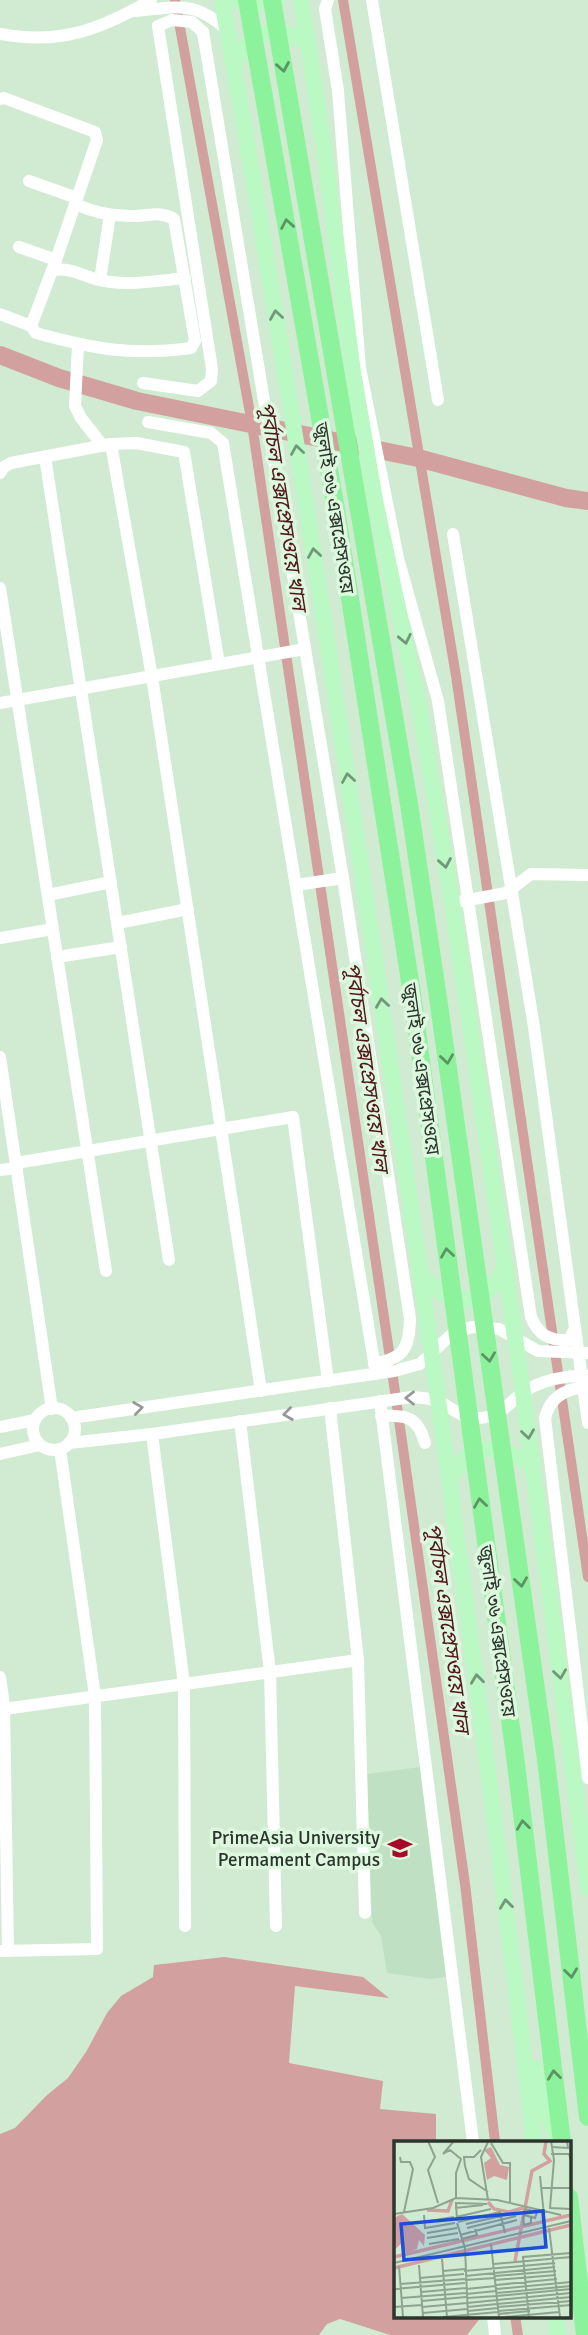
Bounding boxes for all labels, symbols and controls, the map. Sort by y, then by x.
one-way arrow [275,61,290,73]
one-way arrow [281,218,296,230]
one-way arrow [268,309,283,321]
water label: পূর্বাচল এক্সপ্রেসওয়ে খাল [254,400,313,616]
street label: জুলাই ৩৬ এক্সপ্রেসওয়ে [308,420,360,597]
one-way arrow [290,444,305,455]
one-way arrow [307,547,322,559]
one-way arrow [396,633,411,645]
one-way arrow [341,772,356,784]
one-way arrow [437,857,452,869]
water label: পূর্বাচল এক্সপ্রেসওয়ে খাল [339,961,395,1177]
street label: জুলাই ৩৬ এক্সপ্রেসওয়ে [397,981,445,1158]
one-way arrow [375,997,390,1009]
one-way arrow [439,1053,454,1064]
one-way arrow [439,1247,454,1259]
one-way arrow [481,1351,496,1362]
one-way arrow [404,1390,414,1406]
one-way arrow [133,1401,144,1416]
one-way arrow [282,1407,294,1422]
one-way arrow [521,1429,536,1440]
one-way arrow [473,1497,488,1508]
water label: পূর্বাচল এক্সপ্রেসওয়ে খাল [420,1522,476,1738]
street label: জুলাই ৩৬ এক্সপ্রেসওয়ে [473,1543,521,1720]
one-way arrow [513,1576,528,1588]
one-way arrow [552,1668,567,1680]
one-way arrow [470,1673,485,1685]
one-way arrow [515,1819,530,1830]
place label: PrimeAsia University Permament Campus [212,1826,380,1872]
school or university icon: PrimeAsia University Permament Campus [386,1834,414,1862]
one-way arrow [498,1899,513,1910]
one-way arrow [564,1968,579,1979]
one-way arrow [546,2069,561,2081]
inset map [394,2141,570,2318]

